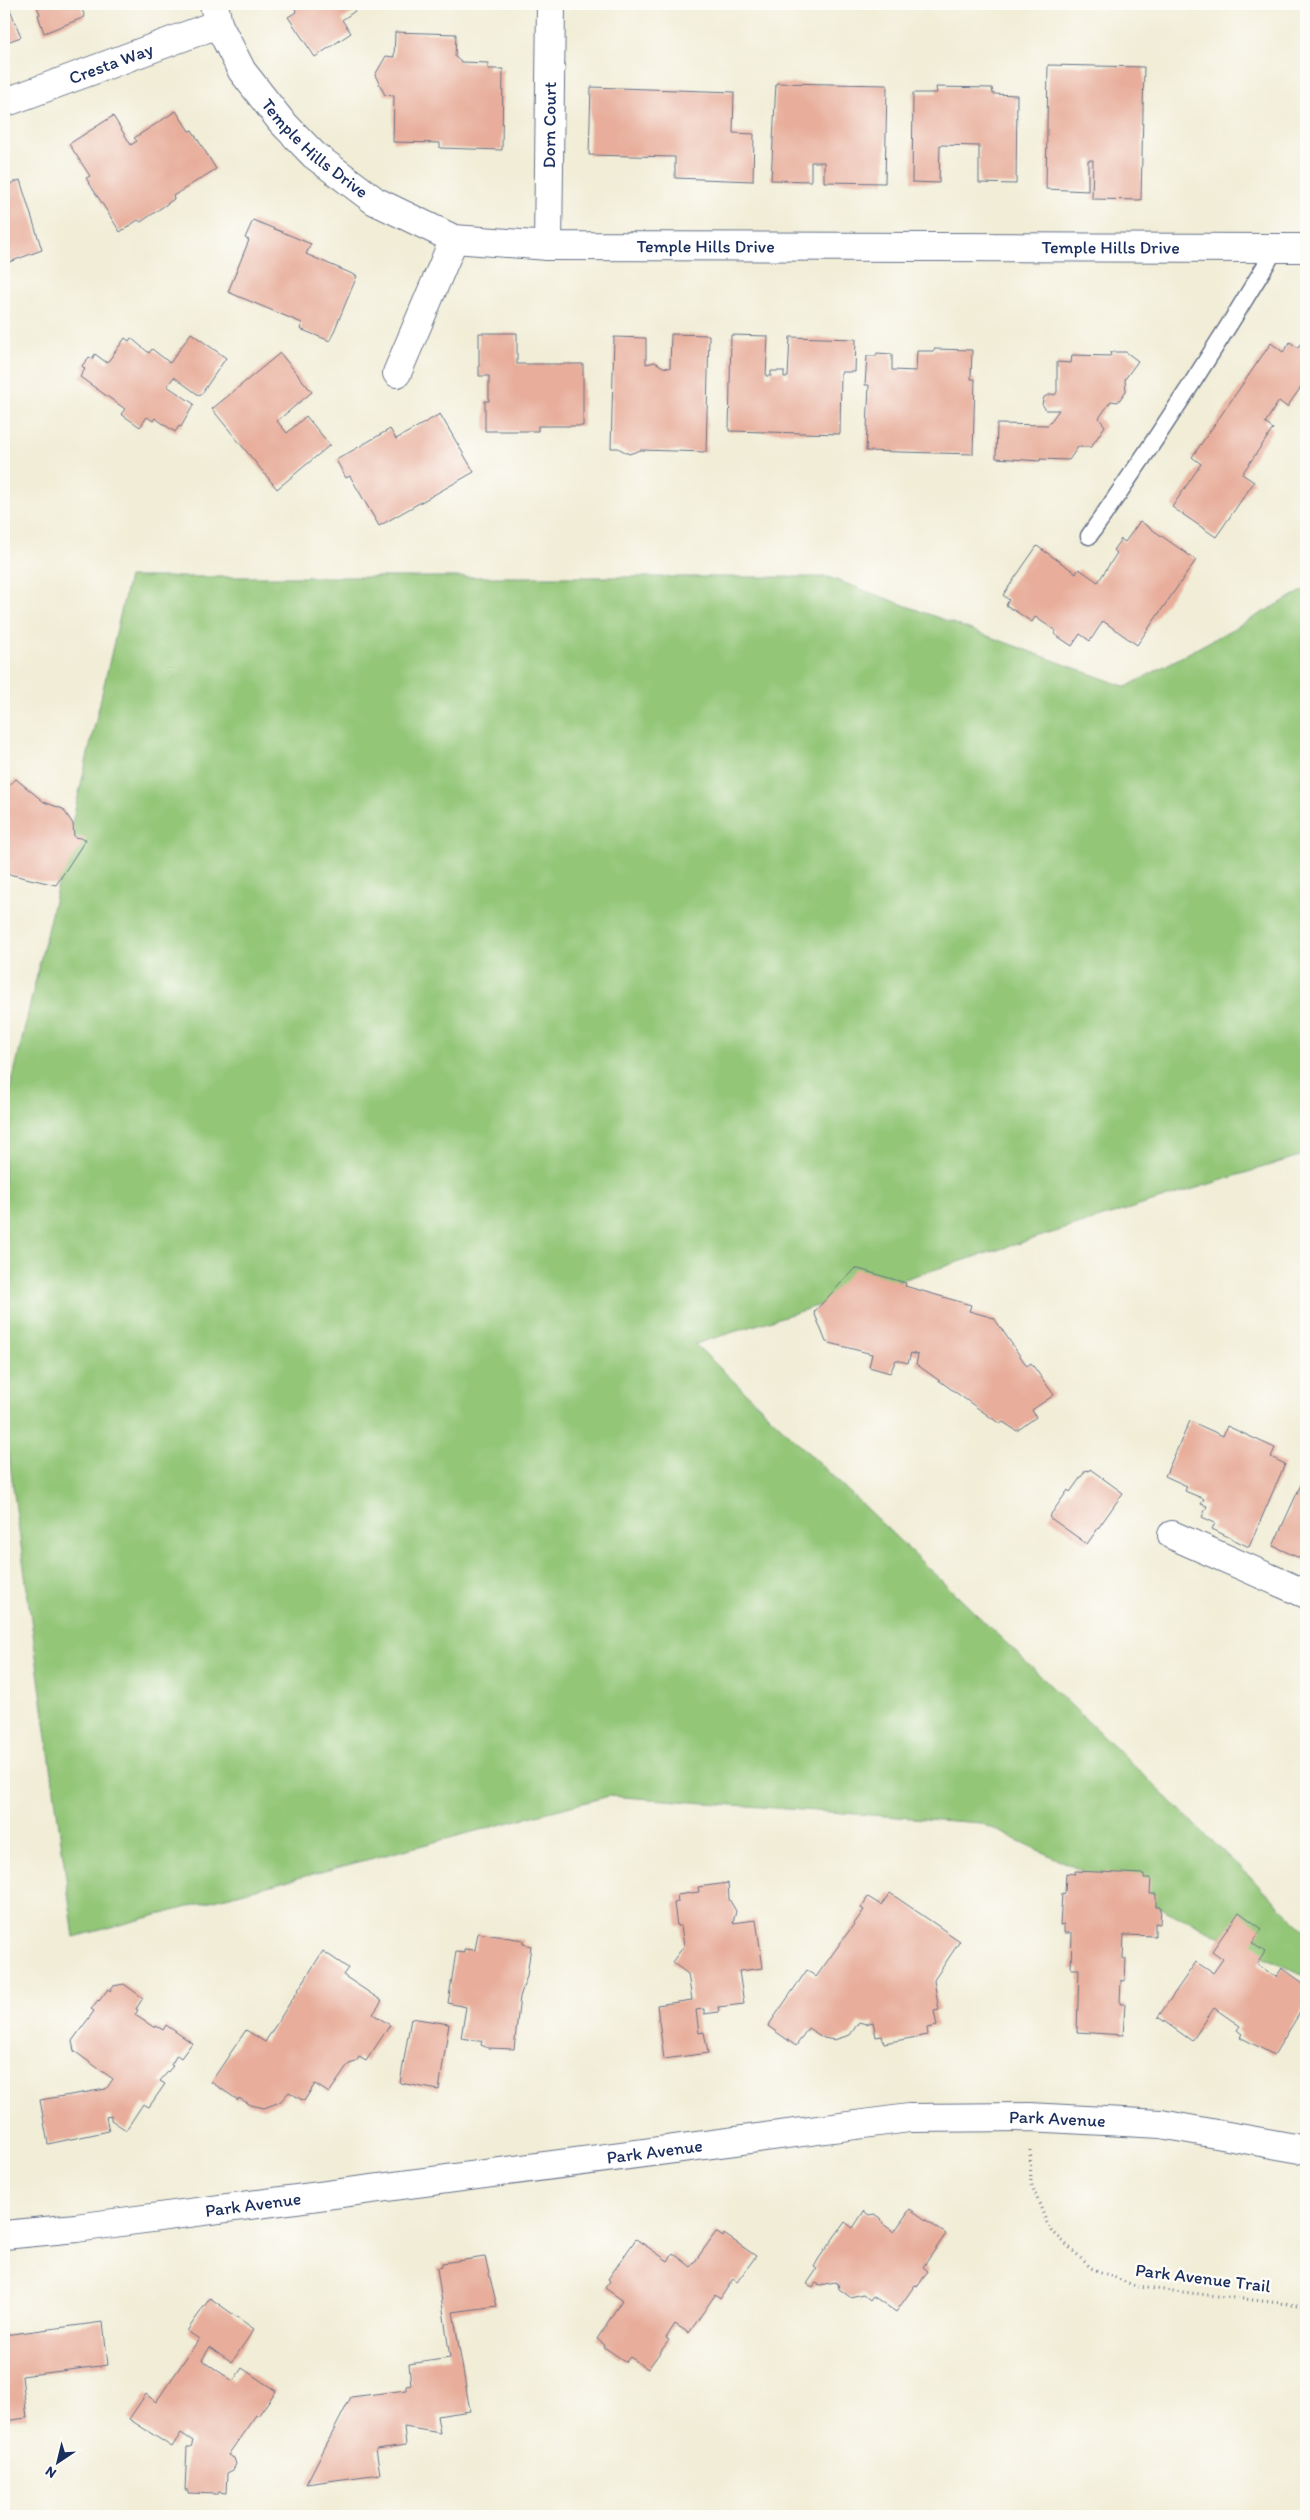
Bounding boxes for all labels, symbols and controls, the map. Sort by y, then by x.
street label: Cresta Way [66,38,157,89]
street label: Dorn Court [538,81,561,168]
street label: Temple Hills Drive [257,94,373,203]
street label: Temple Hills Drive [637,235,775,258]
street label: Temple Hills Drive [1042,236,1180,259]
street label: Park Avenue [1009,2106,1106,2132]
street label: Park Avenue [605,2134,704,2169]
street label: Park Avenue [204,2187,303,2222]
street label: Park Avenue Trail [1134,2259,1272,2297]
north arrow [32,2438,82,2488]
text: N [42,2463,60,2482]

